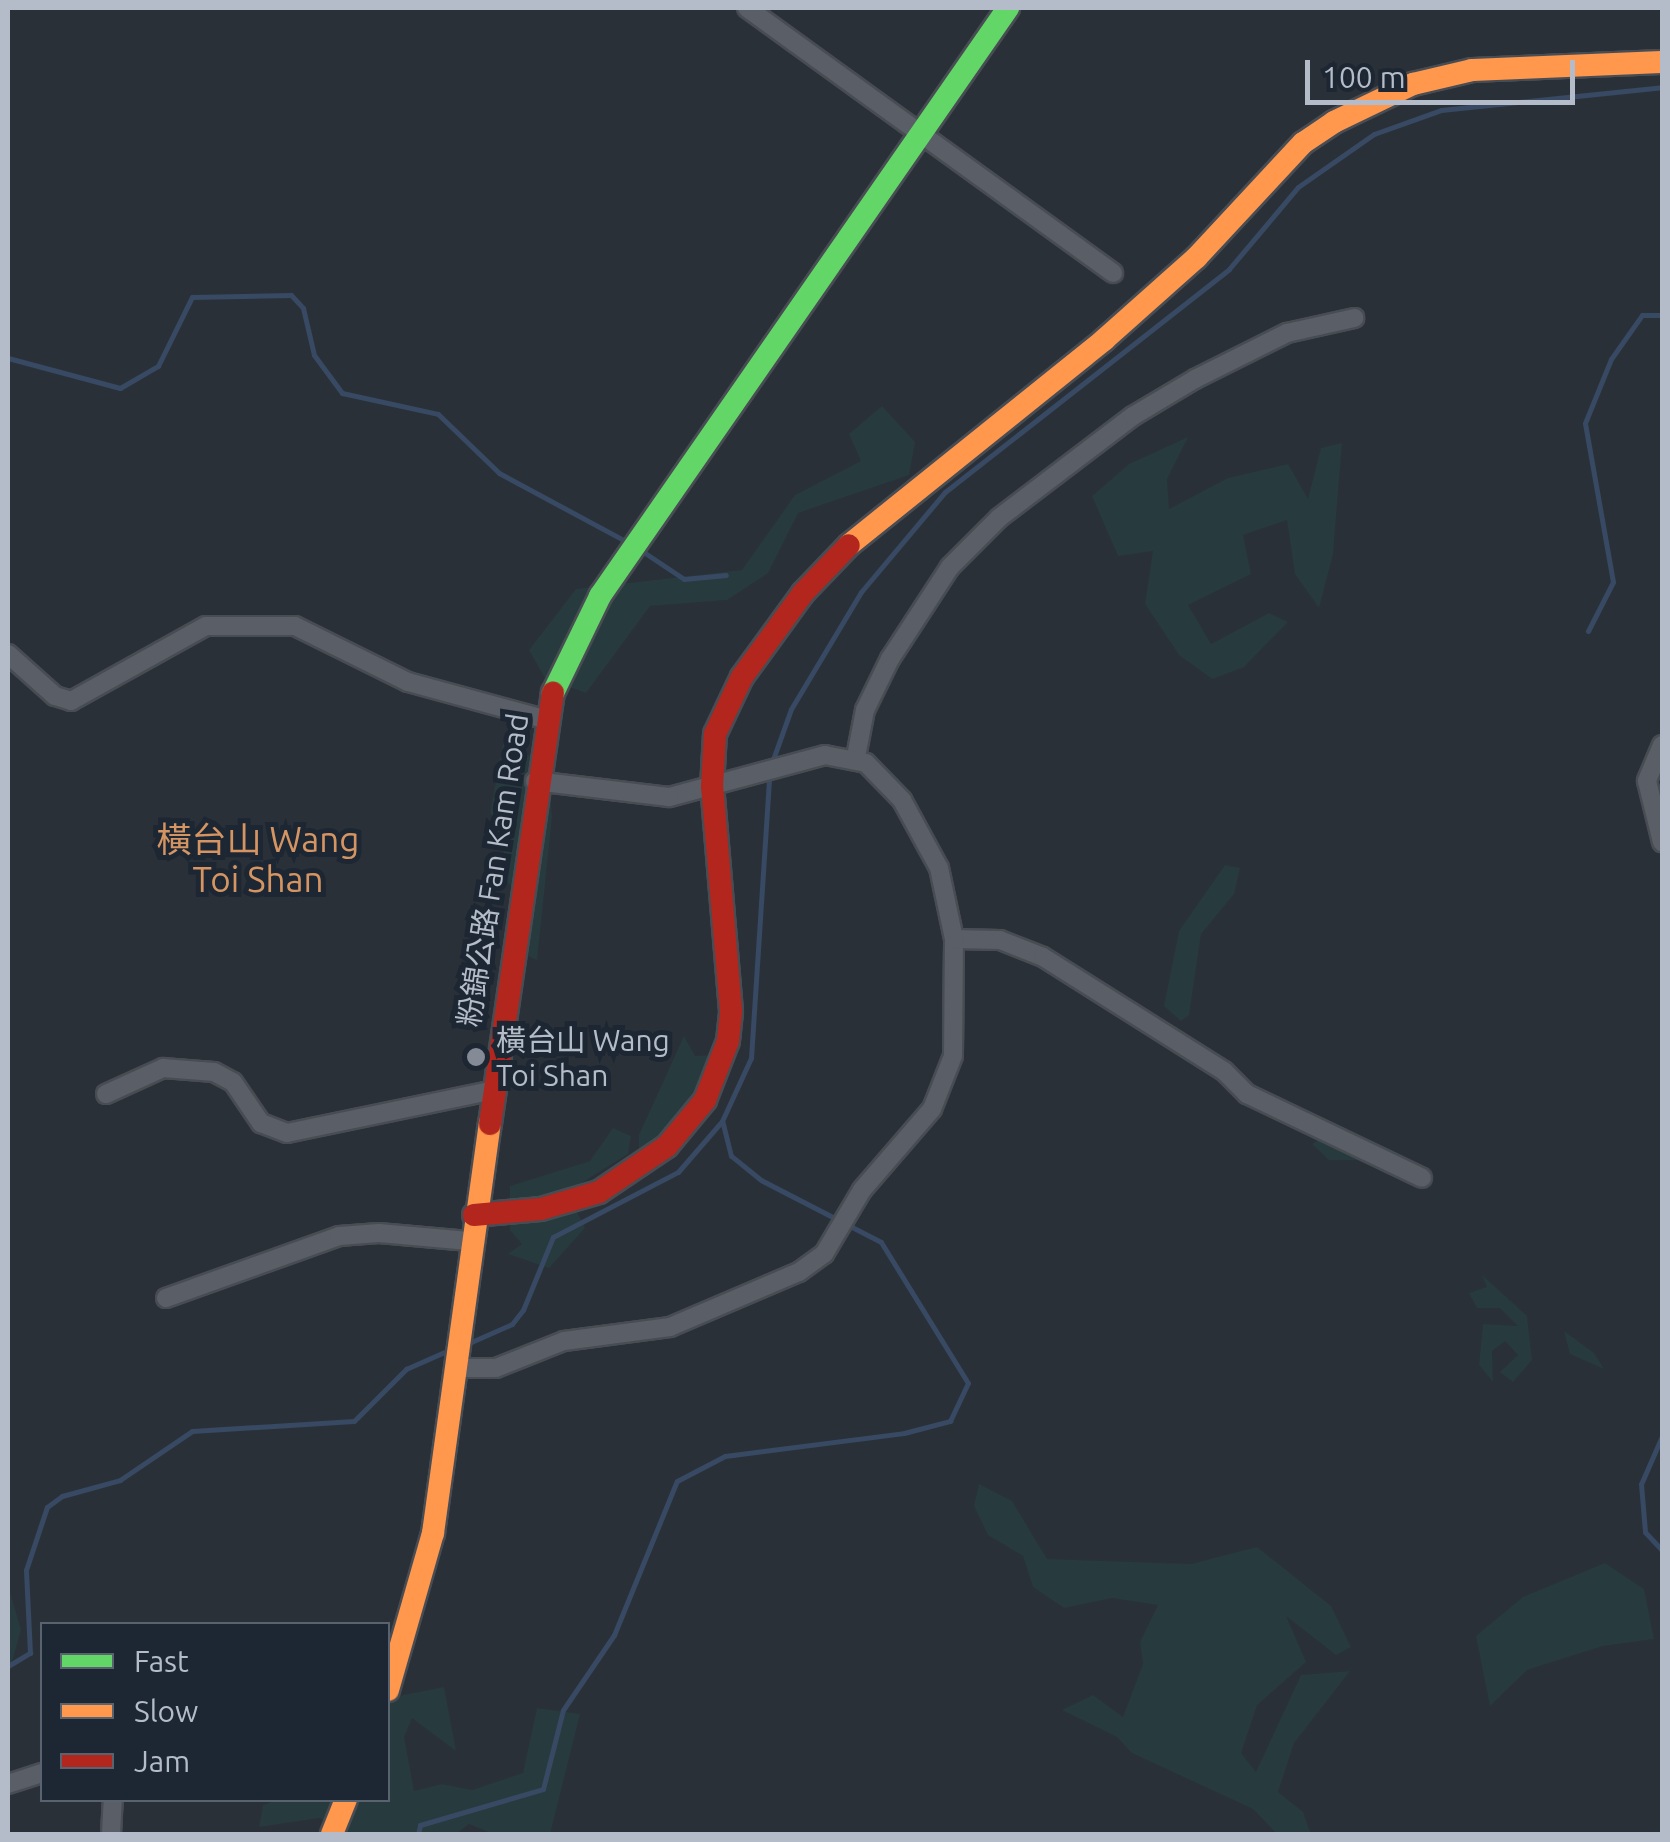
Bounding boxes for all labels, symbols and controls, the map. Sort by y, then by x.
scale bar [1310,40,1580,102]
text: 100 m [1322,60,1406,94]
street label: 粉錦公路 Fan Kam Road [450,711,536,1029]
district label: 橫台山 Wang Toi Shan [157,818,359,900]
place label: 橫台山 Wang Toi Shan [496,1022,670,1092]
marker: 橫台山 Wang Toi Shan [465,1046,487,1068]
legend [40,1622,390,1802]
text: Fast [134,1644,189,1678]
text: Slow [134,1694,198,1728]
text: Jam [134,1744,190,1778]

